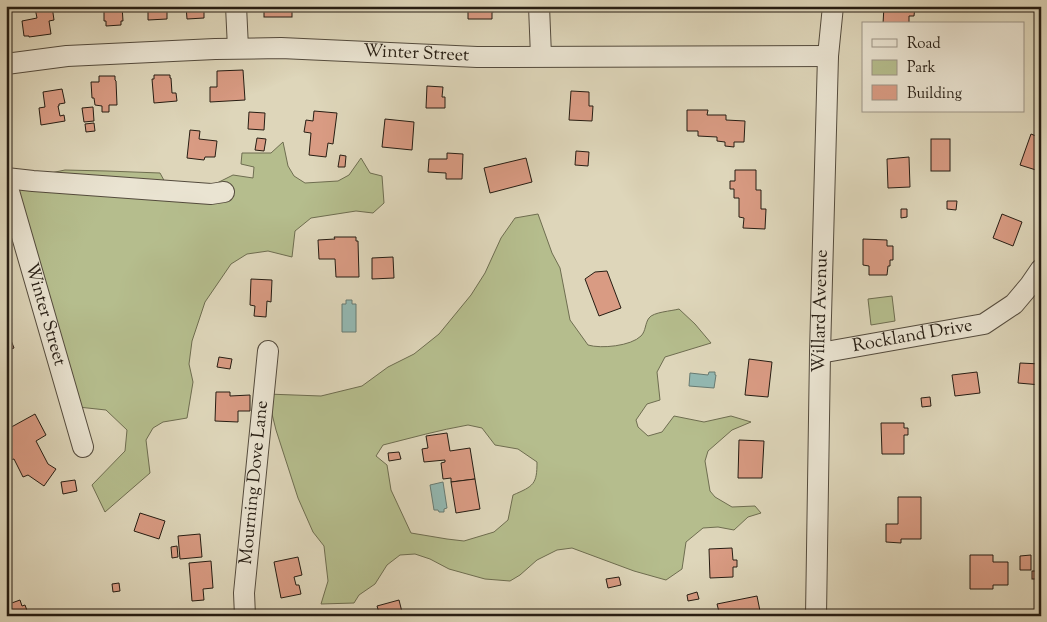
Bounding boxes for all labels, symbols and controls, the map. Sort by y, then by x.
legend [862,22,1024,112]
text: Road [907,34,941,55]
street label: Winter Street [363,39,470,70]
text: Park [907,58,936,79]
text: Building [907,84,962,105]
street label: Willard Avenue [807,249,836,373]
street label: Winter Street [17,260,72,369]
street label: Rockland Drive [851,313,975,360]
street label: Mourning Dove Lane [234,399,276,566]

